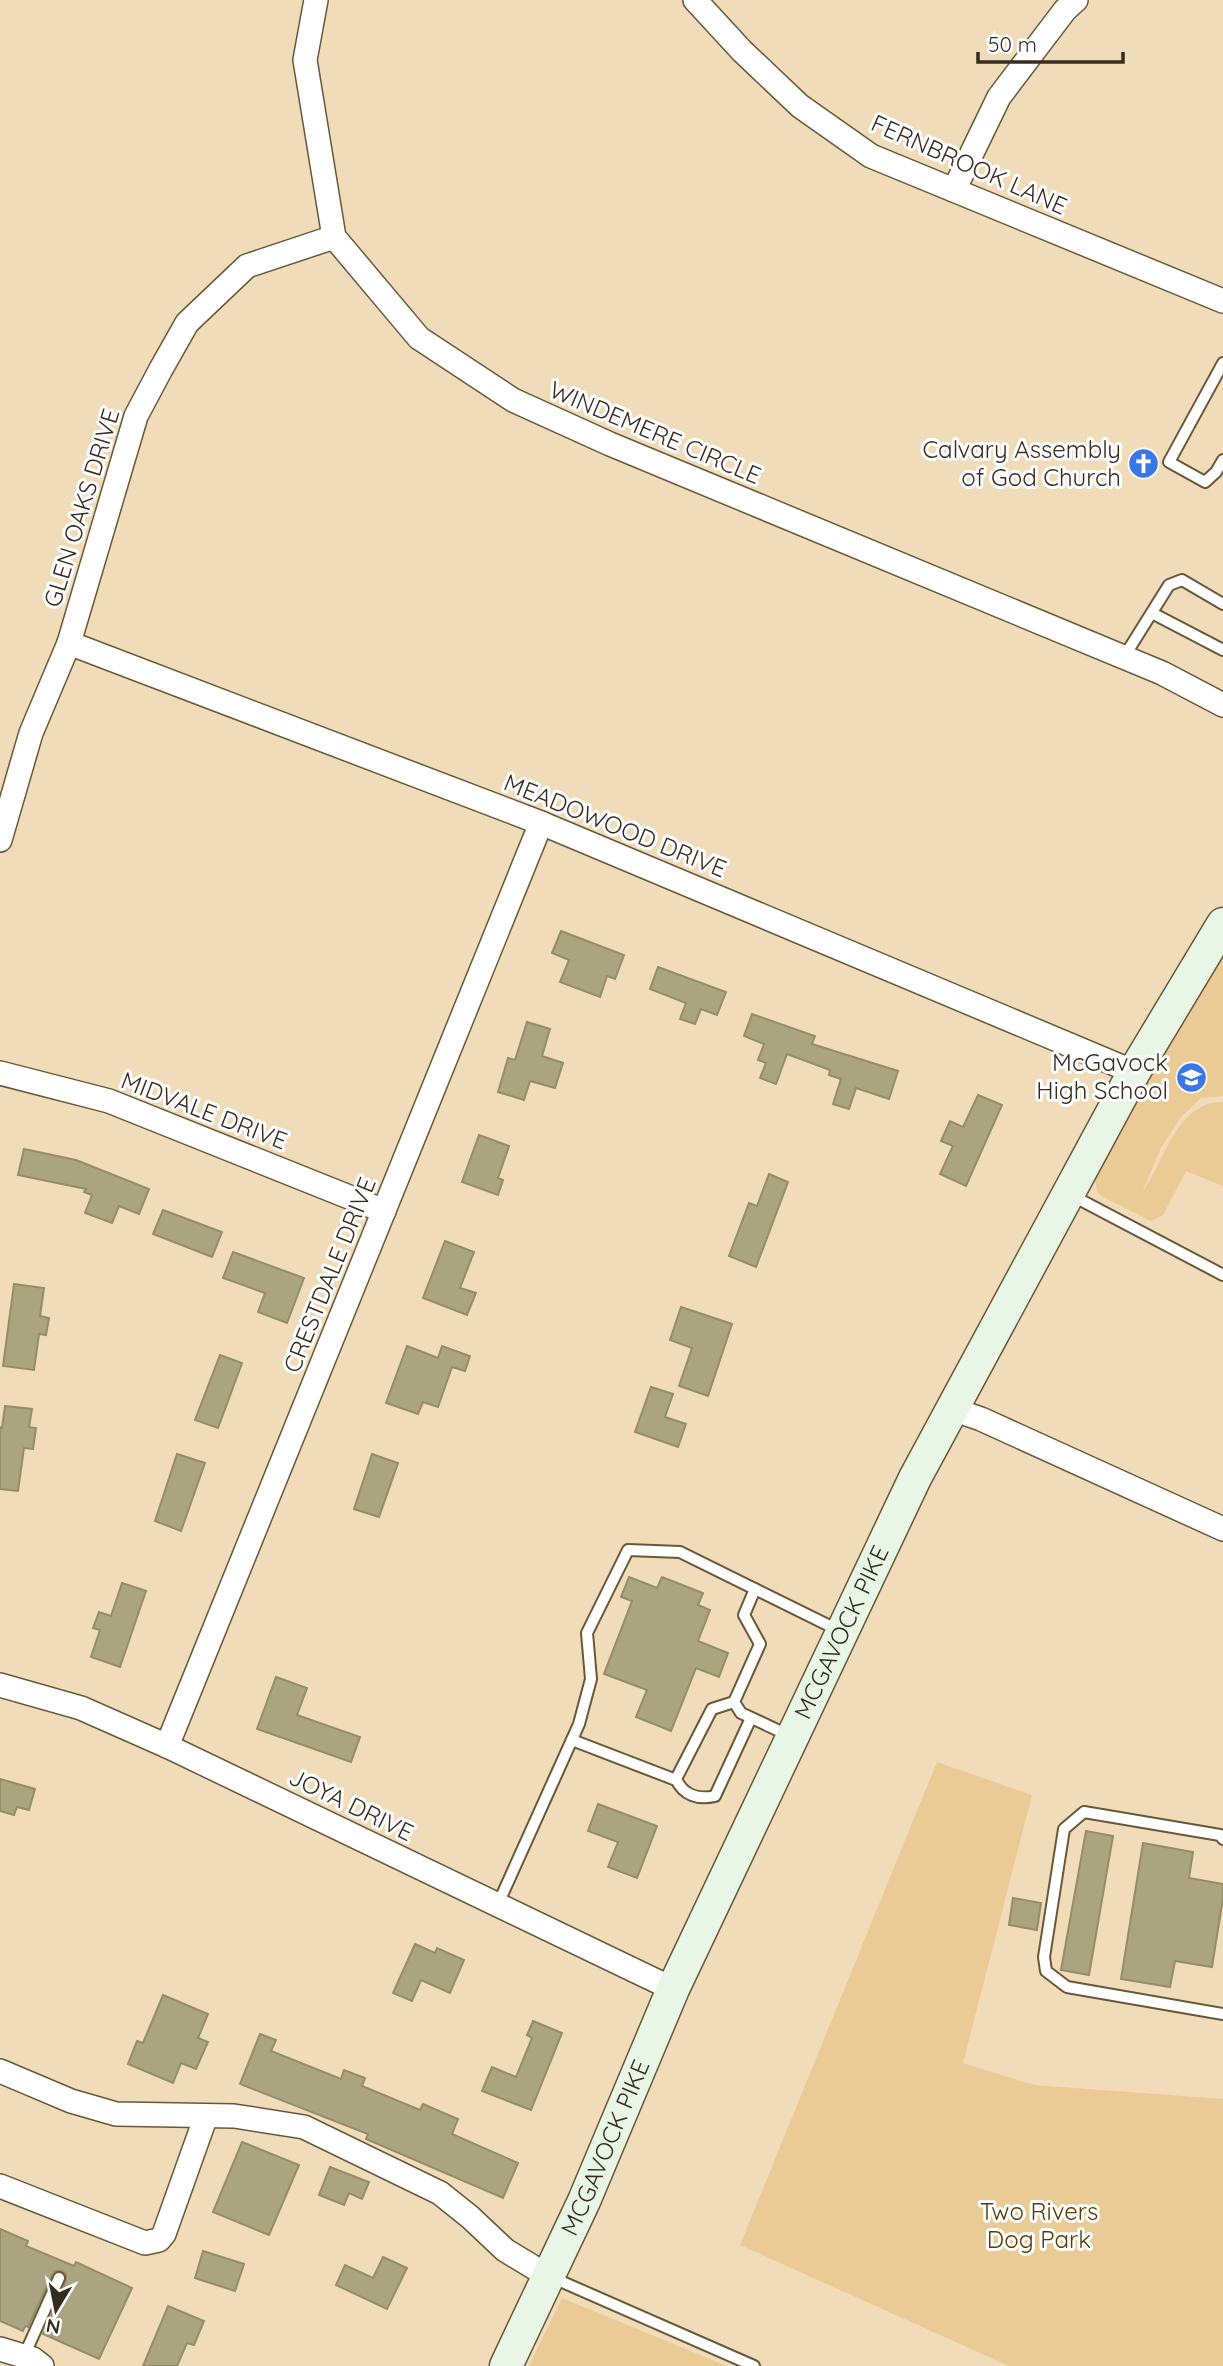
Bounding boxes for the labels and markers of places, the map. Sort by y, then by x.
place label: Calvary Assembly of God Church [922,434,1121,492]
church icon: Calvary Assembly of God Church [1127,447,1161,481]
place label: McGavock High School [1036,1047,1168,1105]
school or university icon: McGavock High School [1174,1060,1208,1094]

